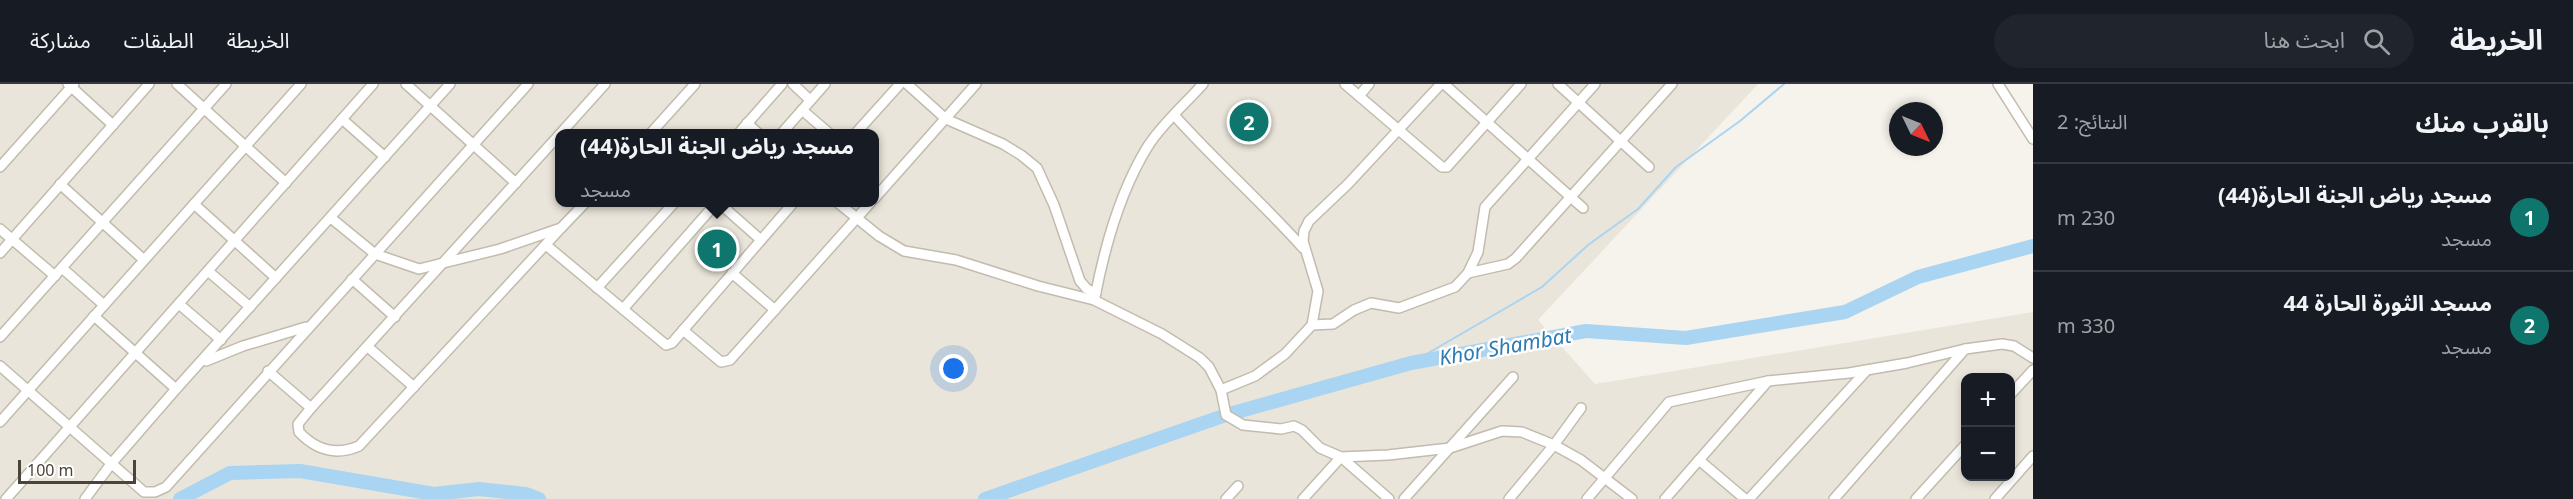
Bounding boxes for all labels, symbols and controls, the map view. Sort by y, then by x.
search box [1994,14,2414,68]
text: الخريطة [2450,20,2543,58]
text: ابحث هنا [2263,24,2345,54]
icon: search [2360,25,2393,58]
text: مشاركة [30,26,91,54]
text: الطبقات [124,26,194,54]
text: الخريطة [227,26,290,54]
pin: 2 [1230,99,1268,144]
north arrow [1889,102,1943,156]
text: بالقرب منك [2415,104,2549,140]
text: النتائج: 2 [2057,108,2127,135]
popup [555,129,879,207]
text: مسجد رياض الجنة الحارة(44) [580,130,854,160]
text: مسجد [580,176,631,203]
text: مسجد رياض الجنة الحارة(44) [2218,179,2492,209]
text: 230 m [2057,204,2115,231]
text: 1 [2524,204,2535,231]
text: مسجد [2441,225,2492,252]
pin: 1 [698,226,736,272]
text: مسجد الثورة الحارة 44 [2284,287,2492,317]
text: 330 m [2057,312,2115,339]
text: 2 [2524,312,2535,339]
water label: Khor Shambat [1437,320,1574,371]
text: مسجد [2441,333,2492,360]
your location [939,354,968,383]
map controls [1961,373,2015,481]
button: + [1961,373,2015,427]
button: − [1961,427,2015,481]
scale bar [18,457,136,484]
text: 100 m [27,459,74,481]

